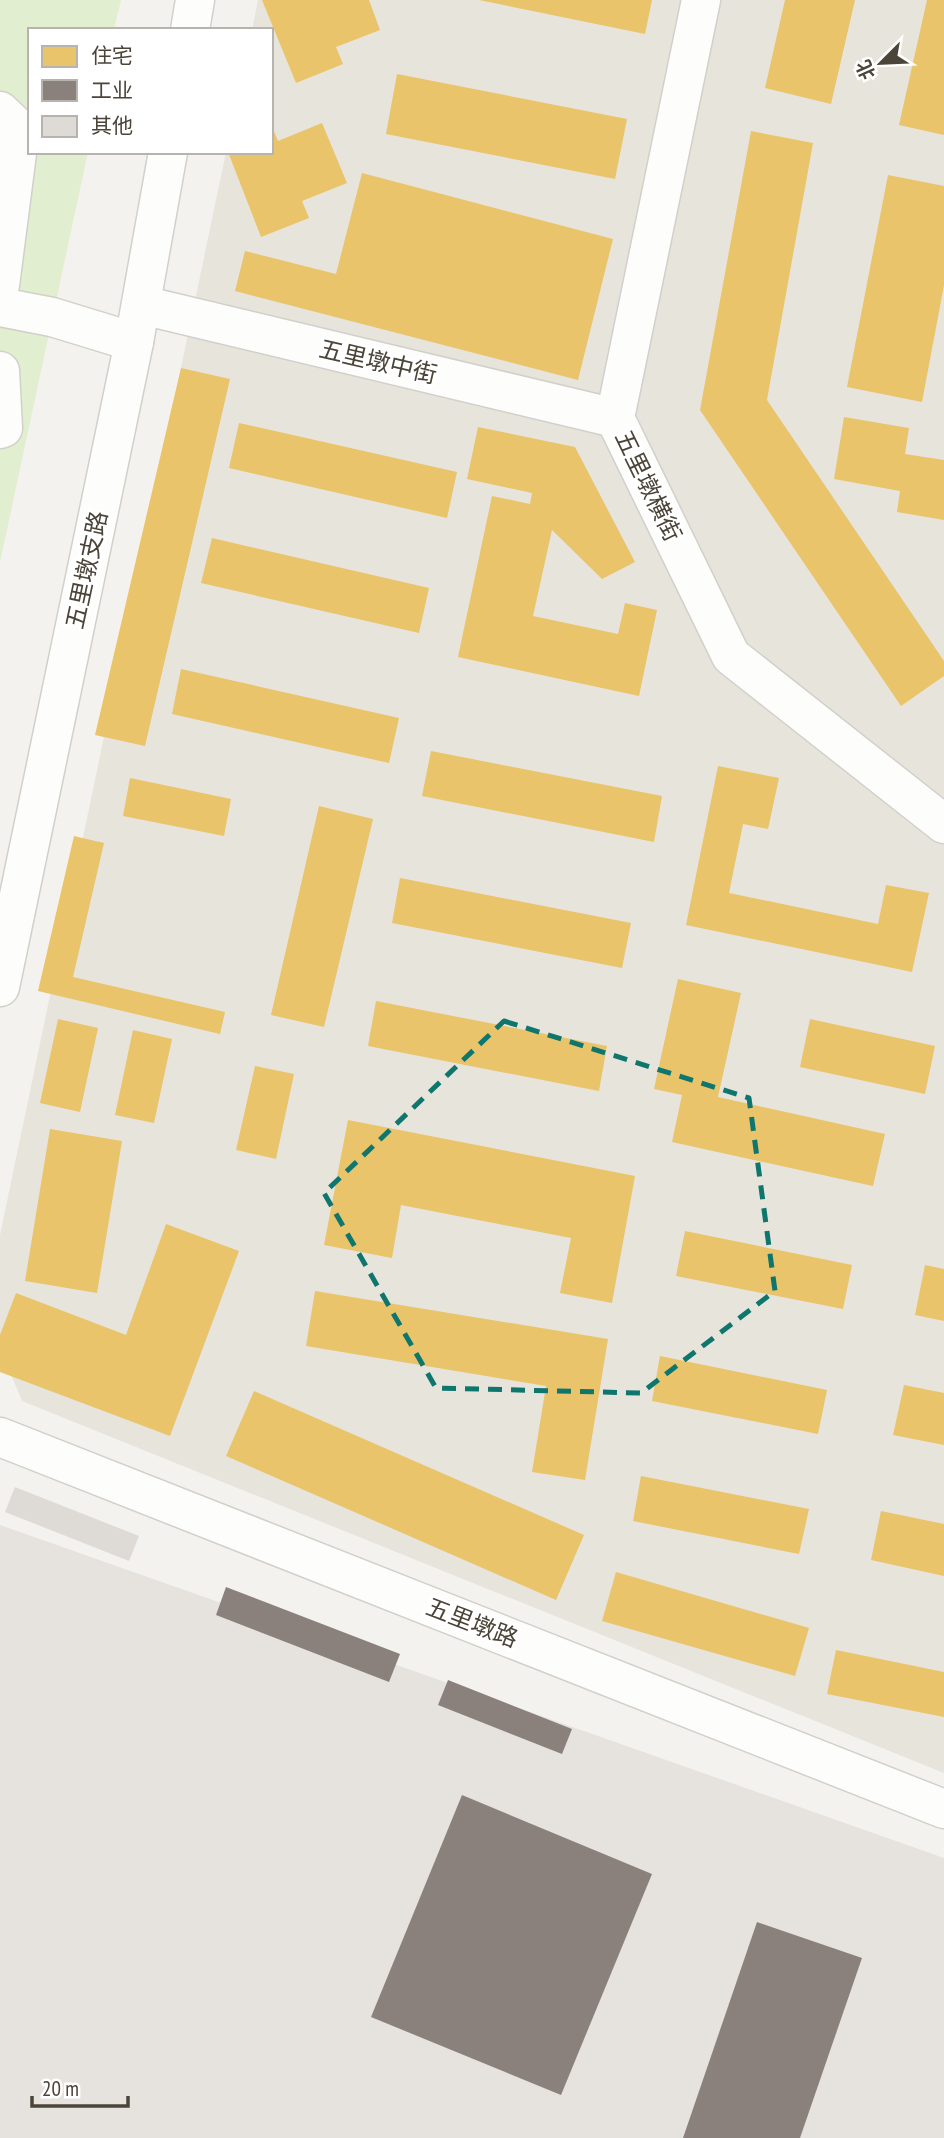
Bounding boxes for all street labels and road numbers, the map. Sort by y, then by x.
street label: 五里墩中街 [316,333,440,390]
street label: 五里墩横街 [608,425,689,547]
street label: 五里墩支路 [59,508,114,632]
street label: 五里墩路 [422,1591,523,1654]

